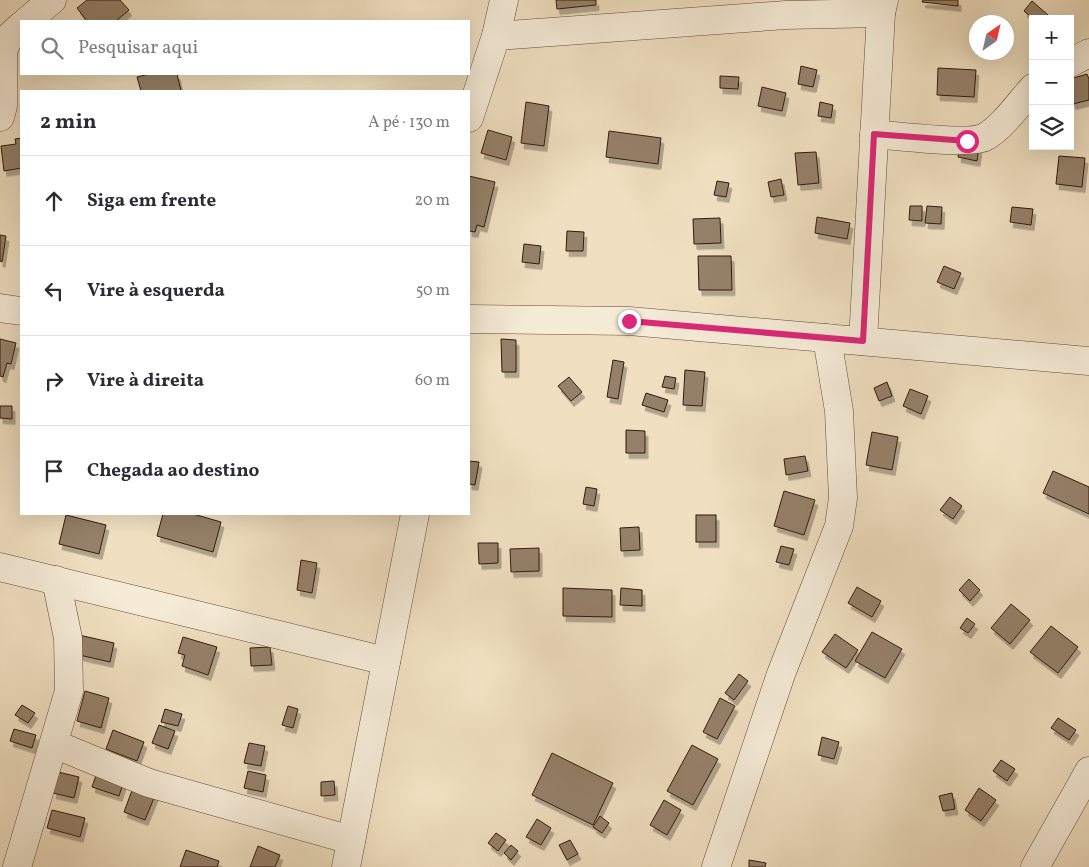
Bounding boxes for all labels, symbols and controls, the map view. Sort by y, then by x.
north arrow [969,15,1014,60]
map controls [1029,15,1074,150]
button: + [1029,15,1074,60]
search box [20,20,470,75]
icon: search [38,34,66,62]
text: Pesquisar aqui [78,35,198,61]
button: − [1029,60,1074,105]
button: layers [1029,105,1074,150]
text: 2 min [40,108,97,137]
text: A pé · 130 m [368,112,450,134]
route start [956,130,979,153]
icon: ahead [40,187,68,215]
text: Siga em frente [87,188,216,214]
text: 20 m [415,190,450,212]
icon: left [40,277,68,305]
text: Vire à esquerda [87,278,225,304]
text: 50 m [416,280,450,302]
route end [618,310,641,333]
icon: right [40,367,68,395]
text: Vire à direita [87,368,204,394]
text: 60 m [415,370,450,392]
icon: arrive [40,457,68,485]
text: Chegada ao destino [87,458,259,484]

